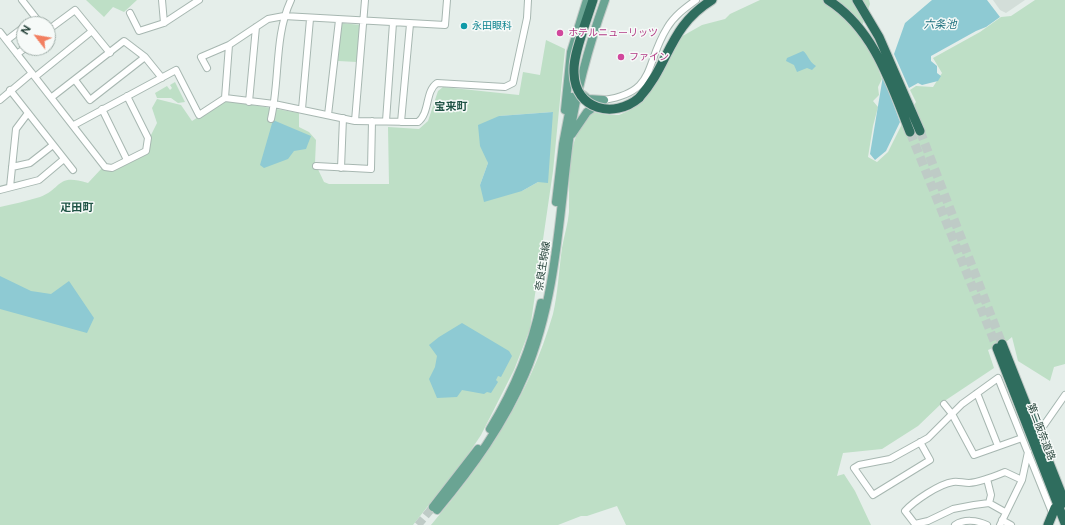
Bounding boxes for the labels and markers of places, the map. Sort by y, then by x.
place label: 永田眼科 [472,20,512,32]
marker: 永田眼科 [459,21,469,31]
place label: ホテルニューリッツ [568,27,658,39]
marker: ホテルニューリッツ [555,28,565,38]
place label: ファイン [629,51,669,63]
marker: ファイン [616,52,626,62]

